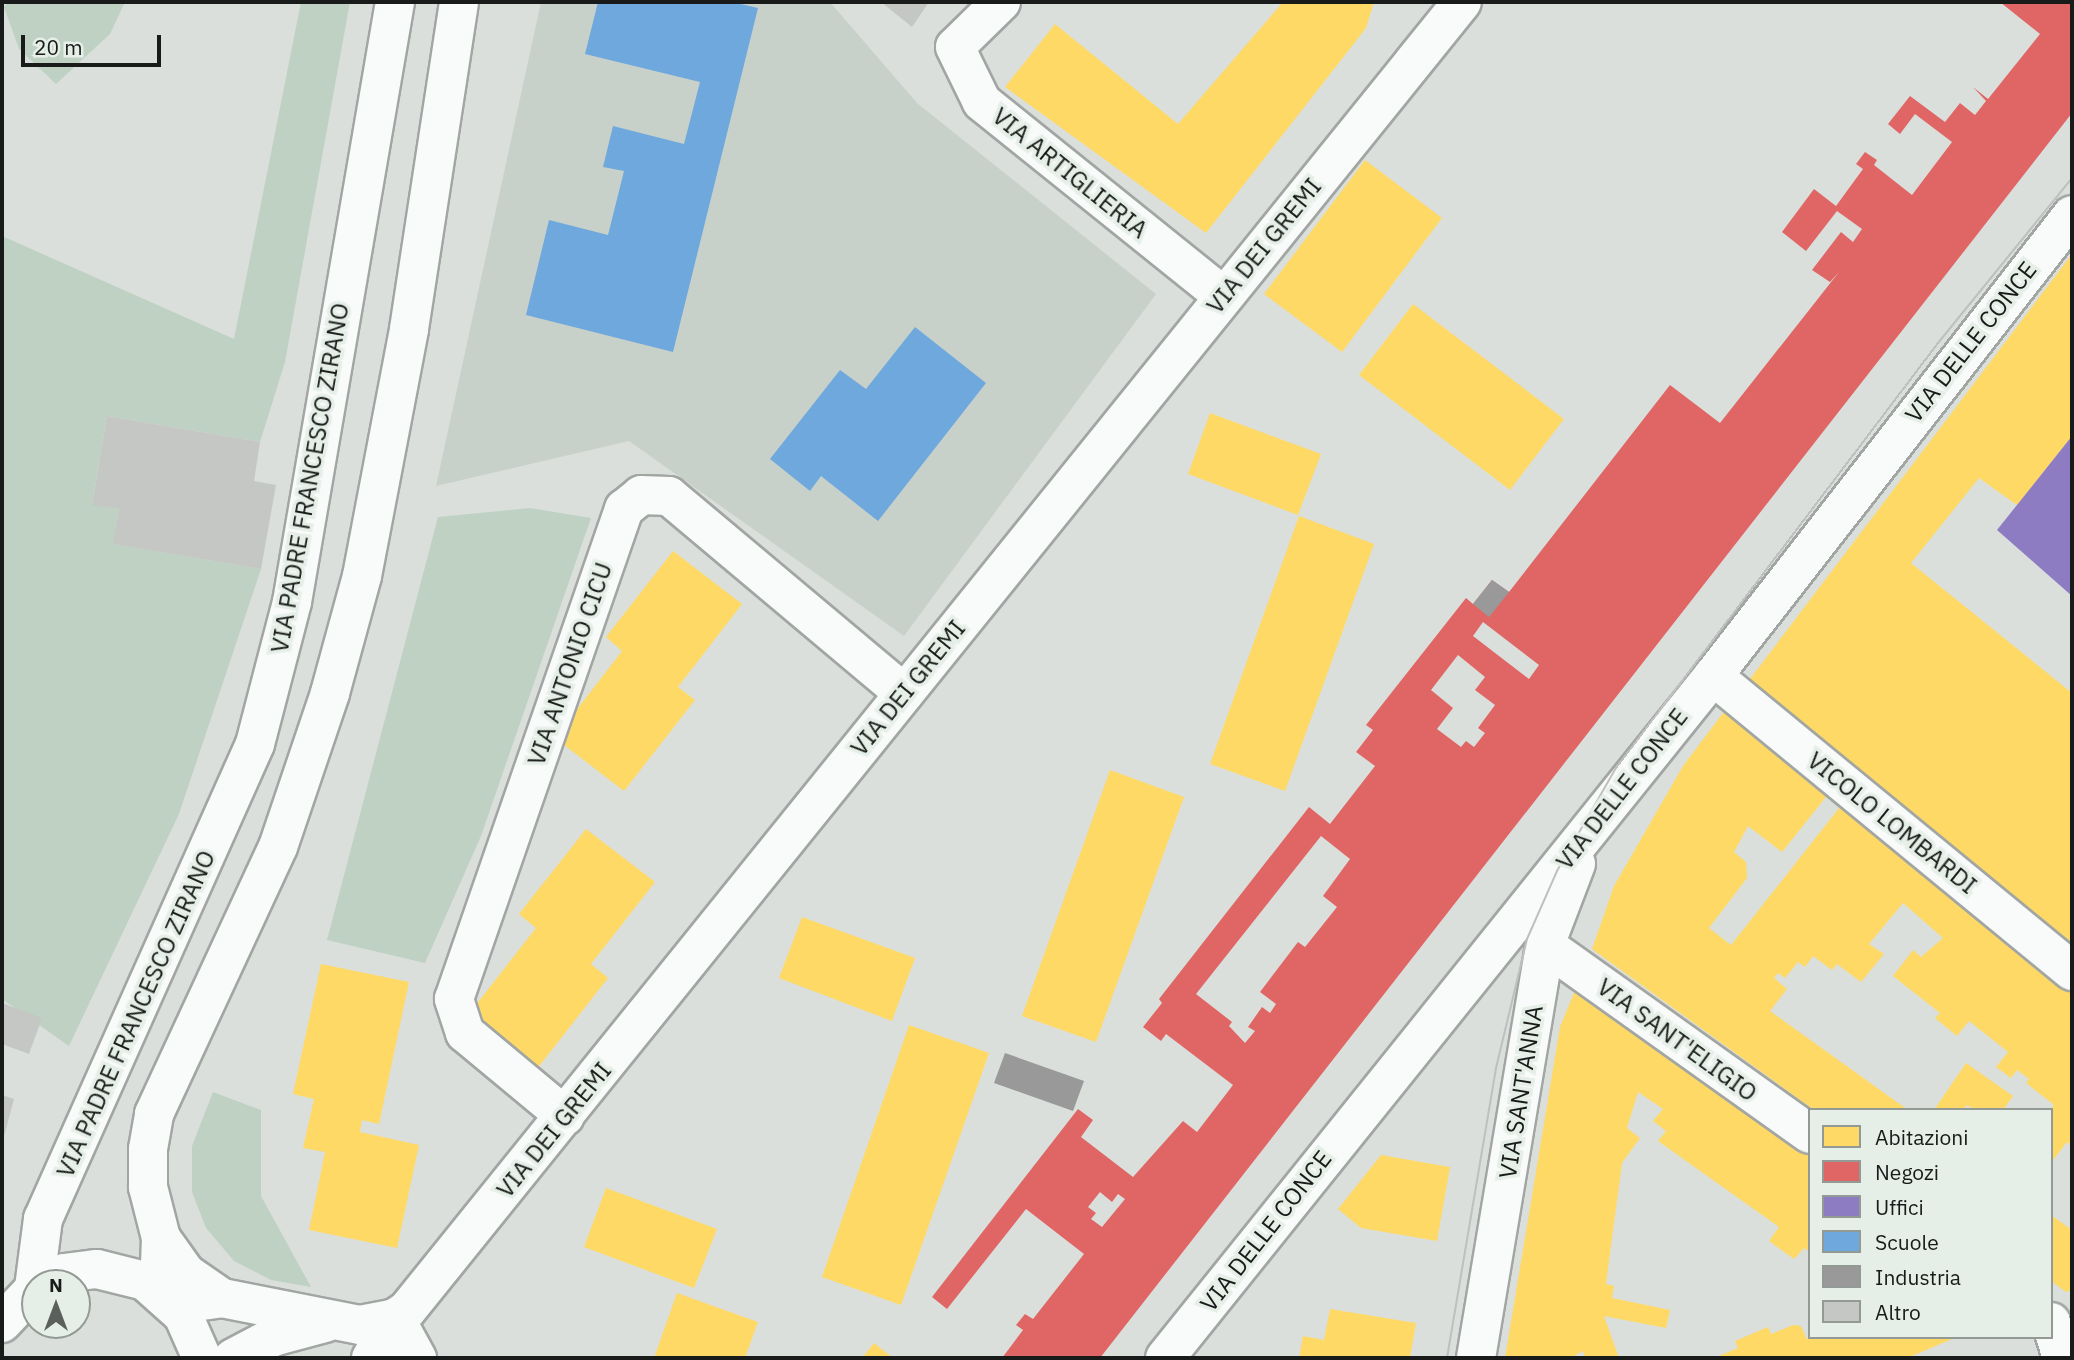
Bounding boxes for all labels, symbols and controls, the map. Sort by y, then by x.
scale bar [24,21,164,65]
text: 20 m [34,33,83,61]
street label: VIA ARTIGLIERIA [987,102,1153,244]
street label: VIA DEI GREMI [1201,173,1327,319]
street label: VIA DELLE CONCE [1899,256,2043,428]
street label: VIA PADRE FRANCESCO ZIRANO [265,301,355,655]
street label: VIA ANTONIO CICU [522,559,618,769]
street label: VIA DEI GREMI [845,615,971,761]
street label: VIA DELLE CONCE [1550,703,1694,875]
street label: VICOLO LOMBARDI [1802,746,1982,900]
street label: VIA PADRE FRANCESCO ZIRANO [51,846,221,1182]
street label: VIA SANT'ELIGIO [1592,972,1762,1108]
street label: VIA SANT'ANNA [1493,1003,1549,1181]
street label: VIA DEI GREMI [491,1057,617,1203]
legend [1808,1108,2053,1339]
text: Abitazioni [1875,1123,1968,1151]
street label: VIA DELLE CONCE [1194,1145,1338,1317]
text: Negozi [1875,1158,1939,1186]
text: Uffici [1875,1193,1924,1221]
text: Scuole [1875,1228,1939,1256]
text: Industria [1875,1263,1961,1291]
north arrow [21,1269,91,1339]
text: N [49,1273,63,1297]
text: Altro [1875,1298,1921,1326]

